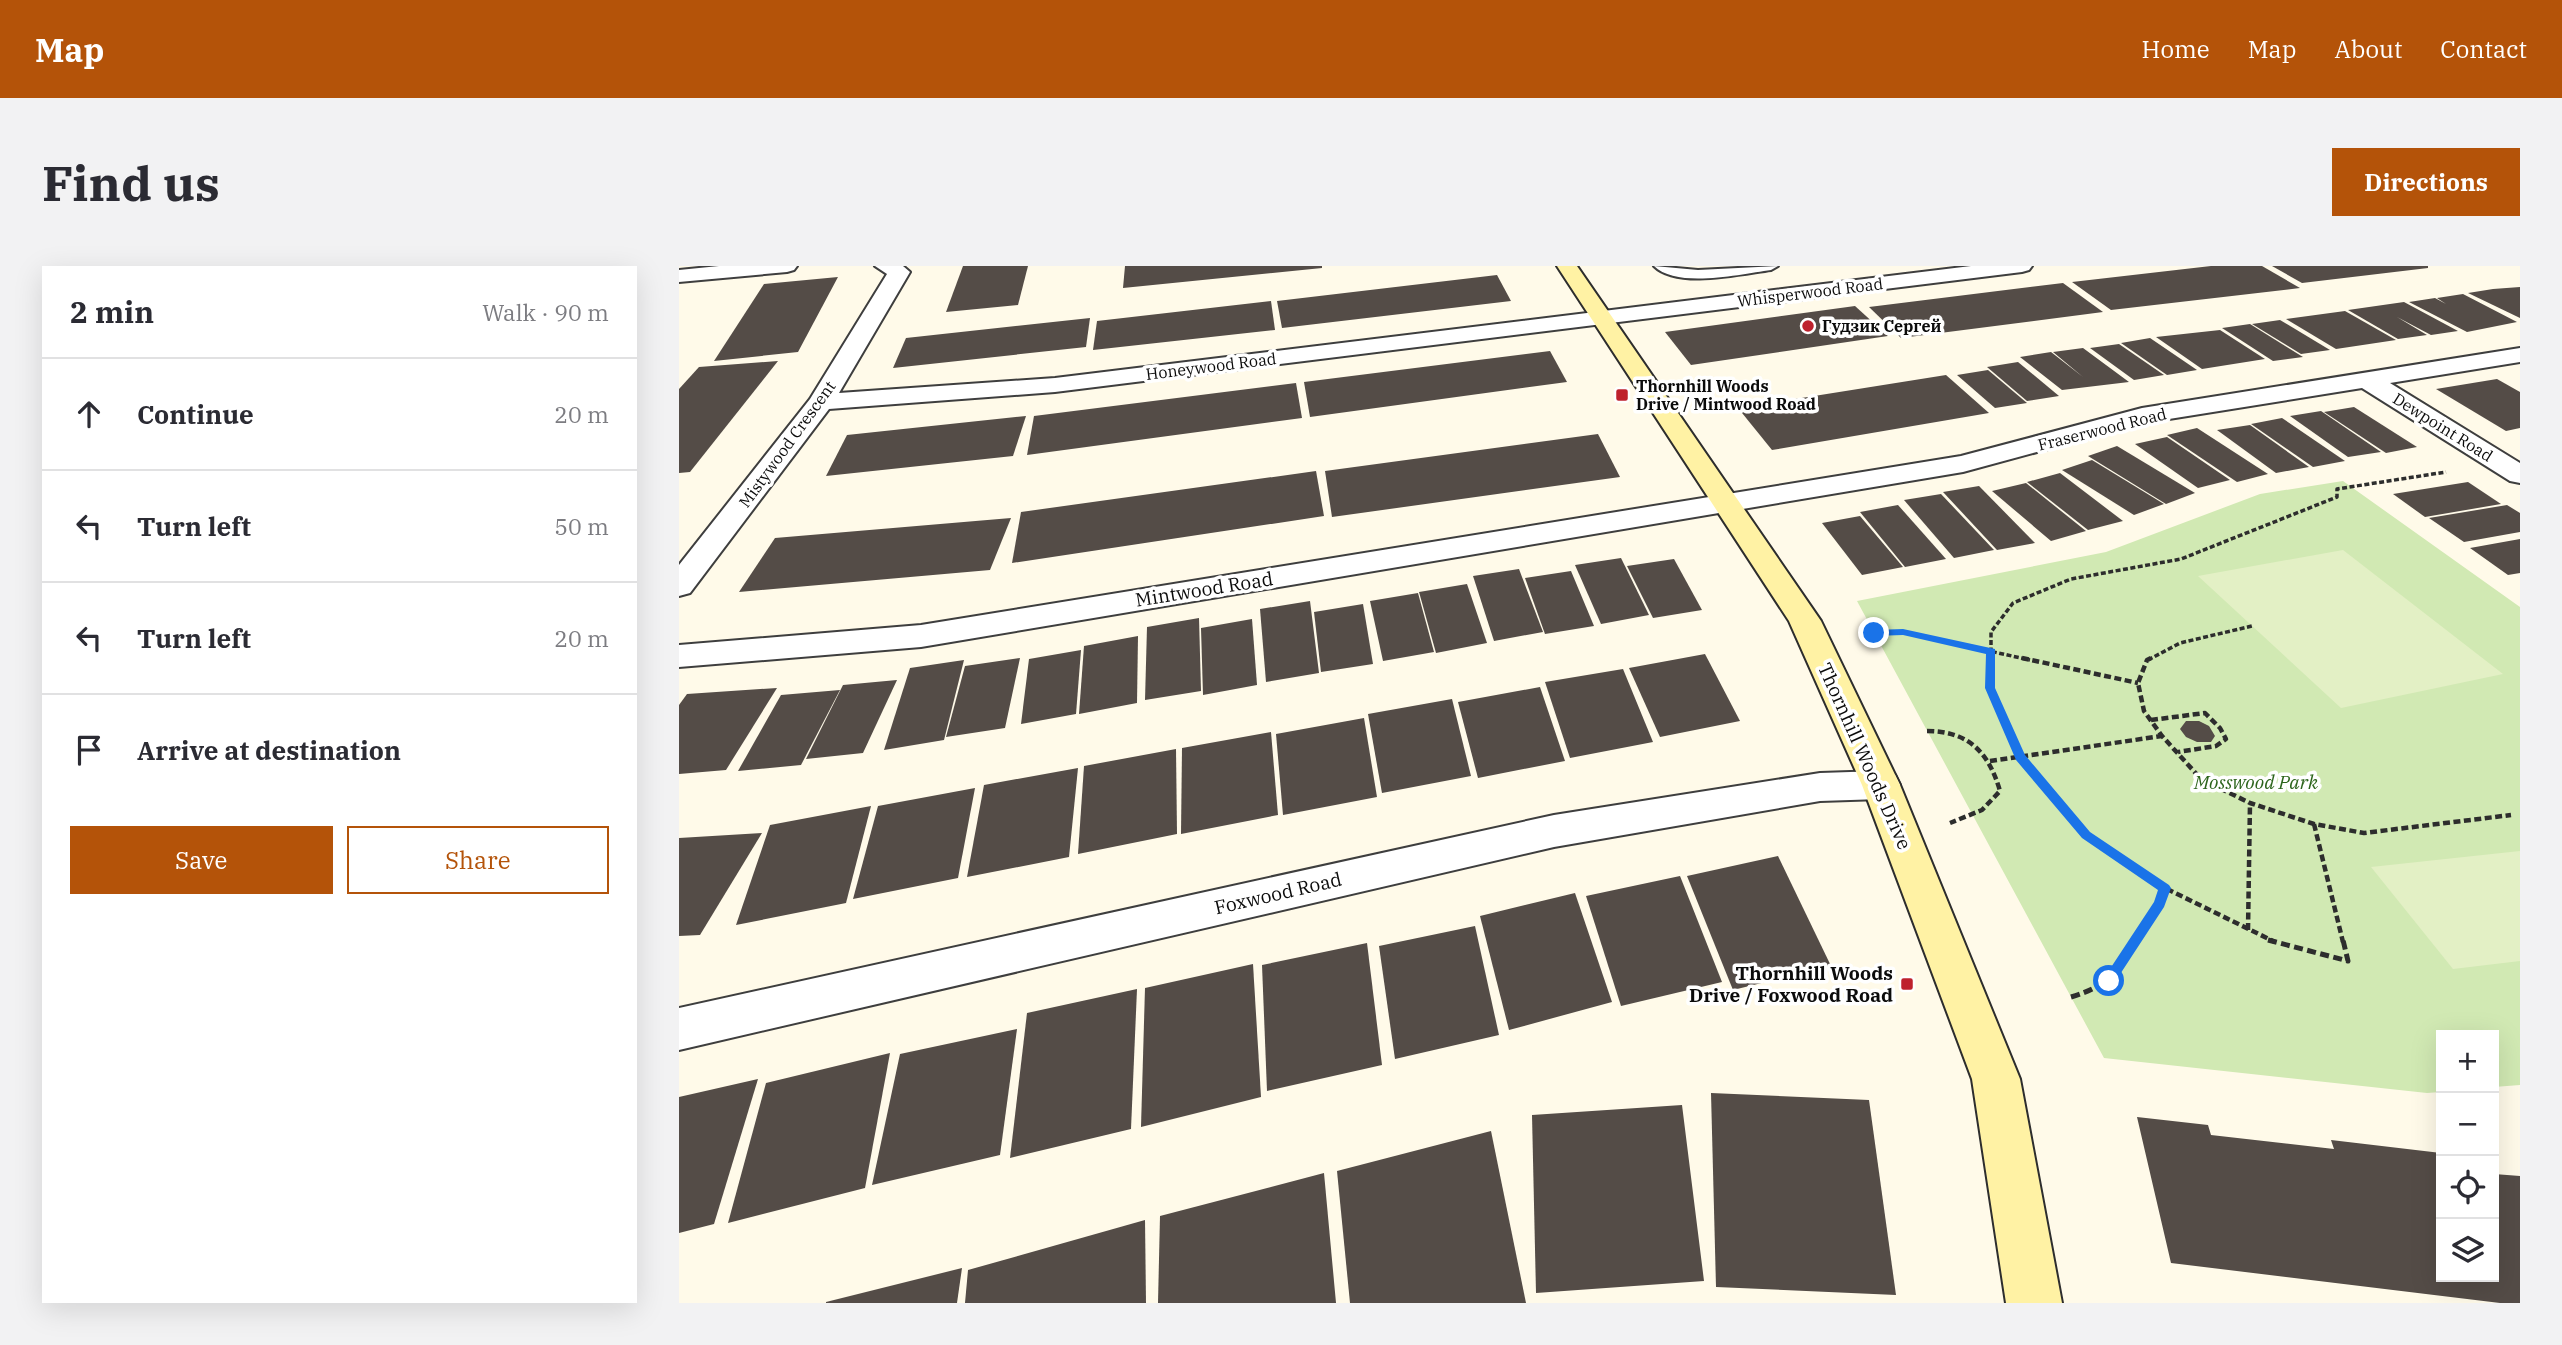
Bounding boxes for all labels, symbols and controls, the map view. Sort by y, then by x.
text: Map [35,28,104,71]
text: Home [2142,33,2210,65]
text: Map [2248,33,2296,65]
text: About [2334,33,2402,65]
text: Contact [2440,33,2527,65]
button: Directions [2332,148,2520,216]
text: Find us [42,151,220,214]
street label: Whisperwood Road [1736,273,1884,311]
text: 2 min [70,292,154,331]
text: Walk · 90 m [482,297,609,327]
place label: Гудзик Сергей [1822,316,1941,336]
marker: Гудзик Сергей [1800,318,1816,334]
street label: Honeywood Road [1145,348,1278,384]
place label: Thornhill Woods Drive / Mintwood Road [1636,376,1816,414]
street label: Mistywood Crescent [734,377,840,511]
marker: Thornhill Woods Drive / Mintwood Road [1614,387,1630,403]
street label: Dewpoint Road [2389,388,2497,466]
icon: ahead [70,395,108,433]
text: Continue [137,397,254,431]
text: 20 m [554,399,609,429]
street label: Fraserwood Road [2036,403,2169,455]
icon: left [70,507,108,545]
text: Turn left [137,509,251,543]
text: 50 m [554,511,609,541]
street label: Mintwood Road [1133,566,1275,612]
route end [1858,617,1889,648]
icon: left [70,619,108,657]
text: Turn left [137,621,251,655]
text: 20 m [554,623,609,653]
street label: Thornhill Woods Drive [1813,659,1917,853]
icon: arrive [70,731,108,769]
text: Arrive at destination [137,733,401,767]
park label: Mosswood Park [2193,770,2319,794]
button: Save [70,826,333,894]
button: Share [347,826,609,894]
street label: Foxwood Road [1212,867,1344,919]
place label: Thornhill Woods Drive / Foxwood Road [1689,961,1893,1007]
route start [2093,965,2124,996]
marker: Thornhill Woods Drive / Foxwood Road [1899,976,1915,992]
map controls [2436,1030,2499,1282]
button: + [2436,1030,2499,1093]
button: − [2436,1093,2499,1156]
button: locate [2436,1156,2499,1219]
button: layers [2436,1219,2499,1282]

